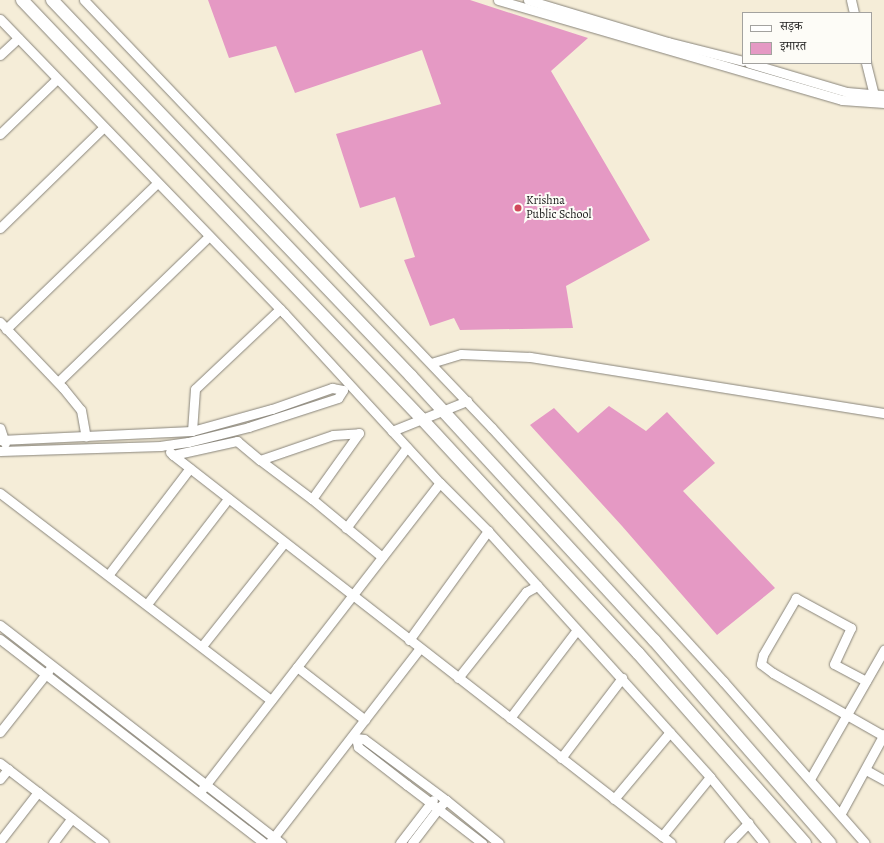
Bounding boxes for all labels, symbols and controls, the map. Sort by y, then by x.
legend [742,12,872,64]
text: सड़क [780,18,803,34]
text: इमारत [780,38,806,54]
place label: Krishna Public School [526,194,591,222]
marker: Krishna Public School [513,203,523,213]

